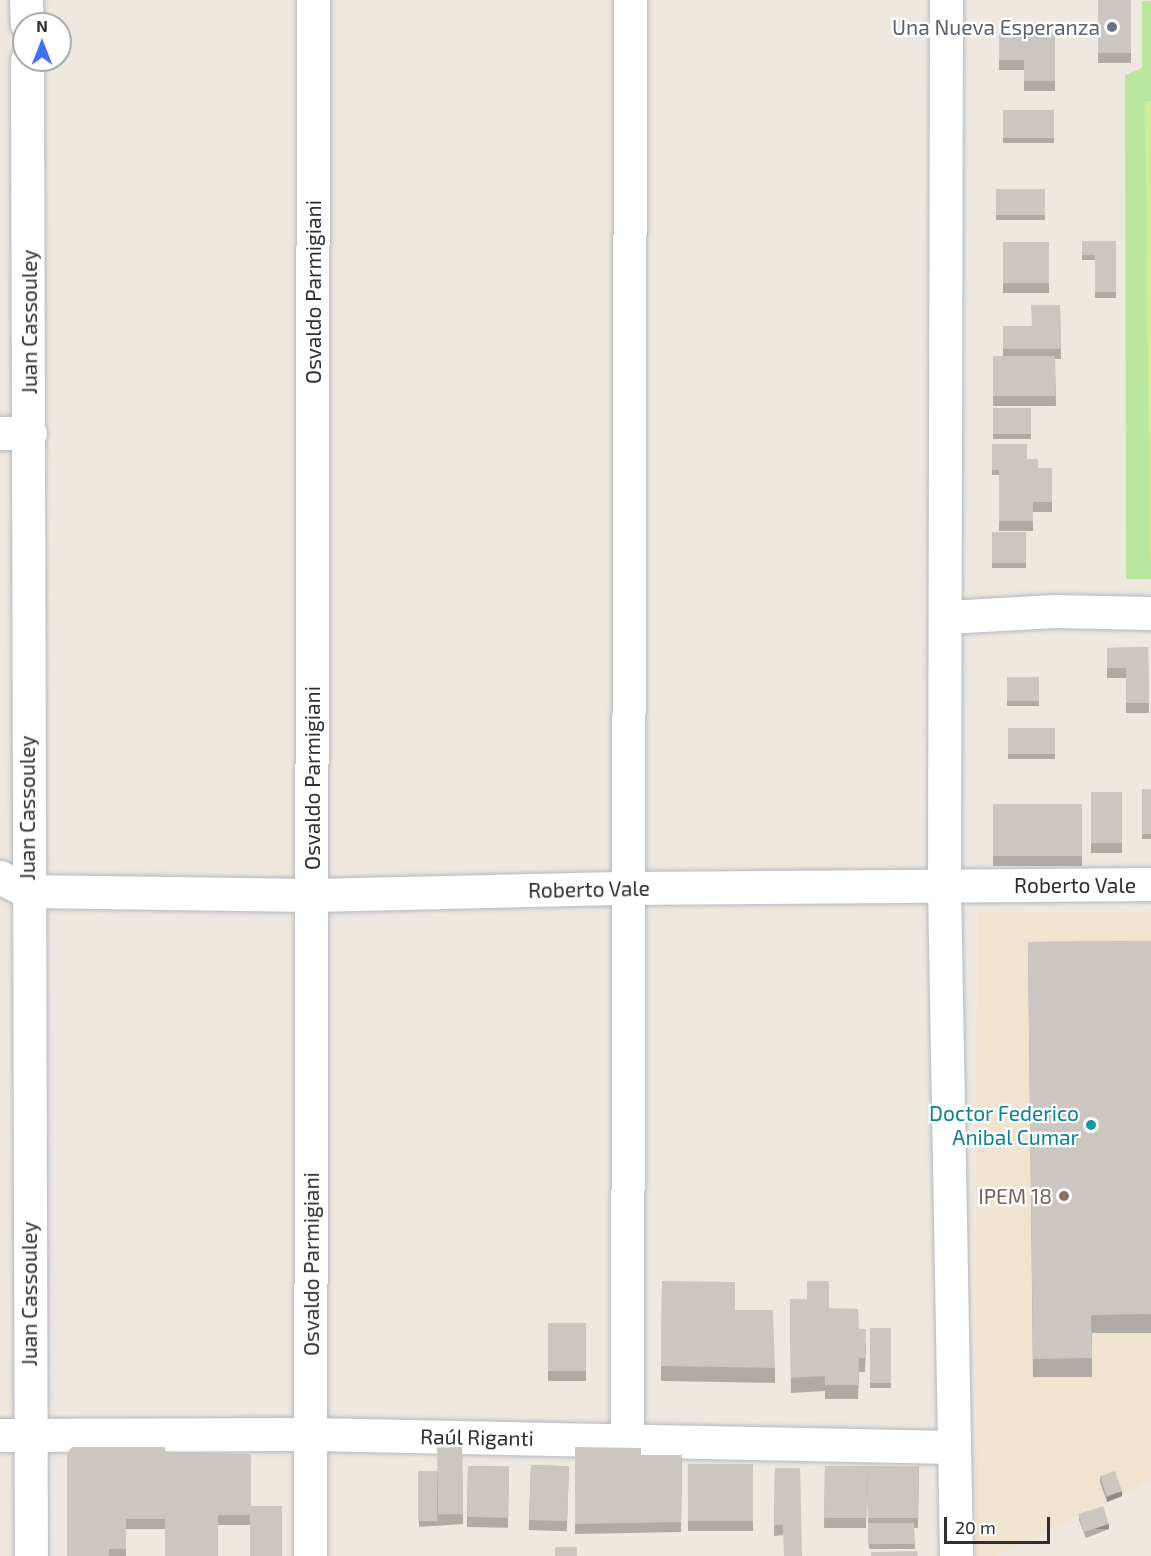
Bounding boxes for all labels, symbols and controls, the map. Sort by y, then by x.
north arrow [12,12,72,72]
place label: Una Nueva Esperanza [892,14,1100,40]
text: N [36,16,48,35]
marker: Una Nueva Esperanza [1105,20,1119,34]
street label: Osvaldo Parmigiani [300,200,326,384]
street label: Juan Cassouley [16,250,42,394]
street label: Osvaldo Parmigiani [299,686,325,870]
street label: Juan Cassouley [14,736,40,880]
street label: Roberto Vale [1014,872,1136,898]
street label: Roberto Vale [528,875,650,903]
place label: Doctor Federico Anibal Cumar [929,1100,1079,1150]
marker: Doctor Federico Anibal Cumar [1084,1118,1098,1132]
street label: Osvaldo Parmigiani [298,1172,324,1356]
place label: IPEM 18 [978,1183,1052,1209]
marker: IPEM 18 [1057,1189,1071,1203]
street label: Juan Cassouley [16,1222,42,1366]
street label: Raúl Riganti [420,1423,534,1451]
scale bar [947,1505,1054,1543]
text: 20 m [955,1516,996,1538]

